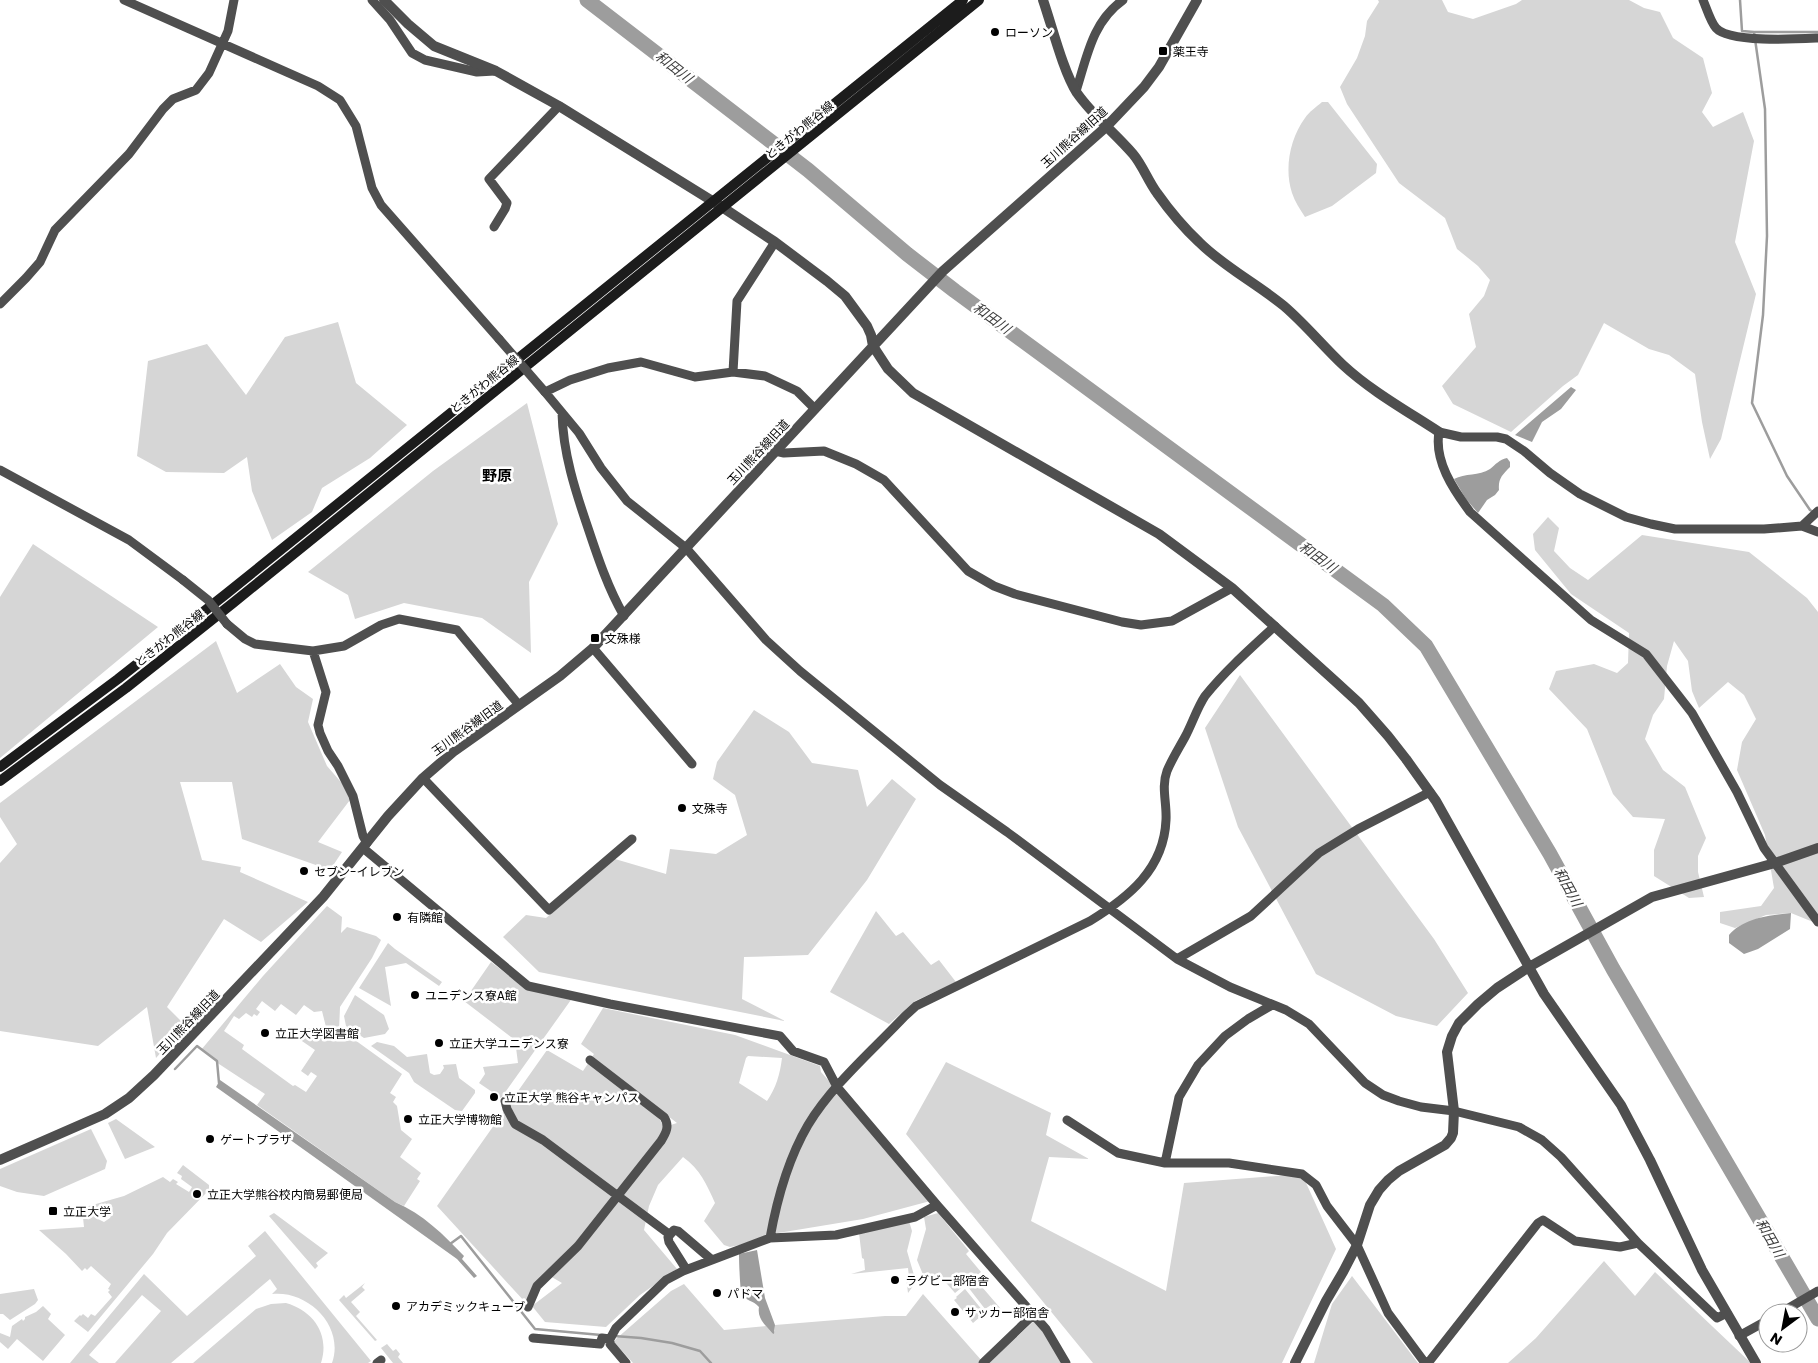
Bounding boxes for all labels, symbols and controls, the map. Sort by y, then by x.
place label: ローソン [1005,24,1053,41]
marker: ローソン [989,26,1001,38]
place label: 薬王寺 [1173,43,1209,60]
marker: 薬王寺 [1157,45,1169,57]
water label: 和田川 [651,46,698,89]
street label: ときがわ熊谷線 [761,97,837,163]
street label: 玉川熊谷線旧道 [1037,103,1111,171]
water label: 和田川 [969,298,1016,340]
street label: ときがわ熊谷線 [446,351,522,417]
street label: 玉川熊谷線旧道 [723,415,793,489]
district label: 野原 [482,465,512,486]
water label: 和田川 [1295,537,1342,579]
street label: ときがわ熊谷線 [131,605,207,671]
place label: 文殊様 [605,630,641,647]
marker: 文殊様 [589,632,601,644]
street label: 玉川熊谷線旧道 [428,696,506,760]
place label: 文殊寺 [692,800,728,817]
marker: 文殊寺 [676,802,688,814]
place label: セブン-イレブン [314,863,405,880]
water label: 和田川 [1549,864,1588,912]
marker: セブン-イレブン [298,865,310,877]
place label: 有隣館 [407,909,443,926]
marker: 有隣館 [391,911,403,923]
street label: 玉川熊谷線旧道 [153,986,223,1058]
place label: ユニデンス寮A館 [425,987,517,1004]
marker: ユニデンス寮A館 [409,989,421,1001]
place label: 立正大学図書館 [275,1025,359,1042]
marker: 立正大学図書館 [259,1027,271,1039]
place label: 立正大学ユニデンス寮 [449,1035,569,1052]
marker: 立正大学ユニデンス寮 [433,1037,445,1049]
place label: 立正大学 熊谷キャンパス [504,1089,639,1106]
marker: 立正大学 熊谷キャンパス [488,1091,500,1103]
place label: 立正大学博物館 [418,1111,502,1128]
marker: 立正大学博物館 [402,1113,414,1125]
place label: ゲートプラザ [220,1131,292,1148]
marker: ゲートプラザ [204,1133,216,1145]
place label: 立正大学熊谷校内簡易郵便局 [207,1186,363,1203]
marker: 立正大学熊谷校内簡易郵便局 [191,1188,203,1200]
place label: 立正大学 [63,1203,111,1220]
marker: 立正大学 [47,1205,59,1217]
water label: 和田川 [1751,1215,1790,1263]
place label: ラグビー部宿舎 [905,1272,989,1289]
marker: ラグビー部宿舎 [889,1274,901,1286]
place label: パドマ [727,1285,763,1302]
marker: パドマ [711,1287,723,1299]
place label: アカデミックキューブ [406,1298,525,1315]
marker: アカデミックキューブ [390,1300,402,1312]
north arrow [1758,1303,1808,1353]
place label: サッカー部宿舎 [965,1304,1049,1321]
marker: サッカー部宿舎 [949,1306,961,1318]
text: N [1766,1328,1786,1350]

